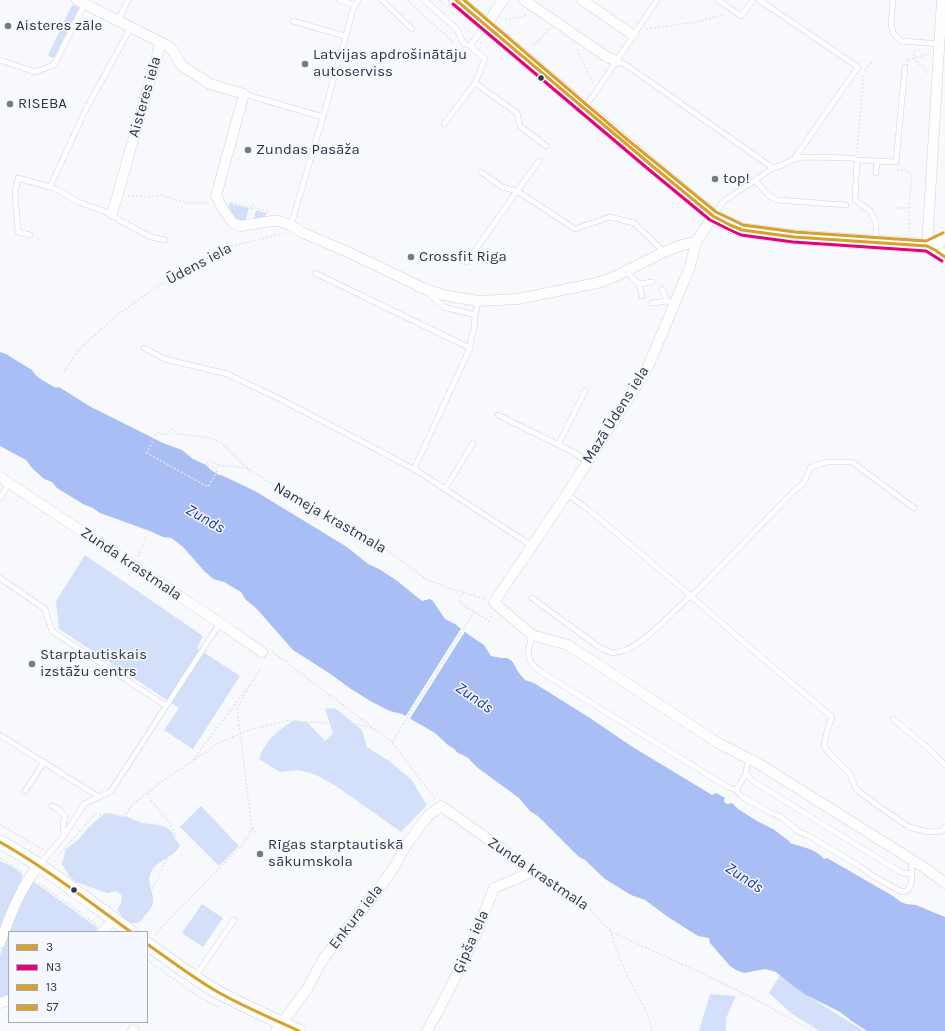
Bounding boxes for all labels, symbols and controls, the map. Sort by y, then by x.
place label: Aisteres zāle [16,17,102,35]
marker: Aisteres zāle [3,21,13,31]
place label: Latvijas apdrošinātāju autoserviss [313,46,467,81]
street label: Aisteres iela [125,54,165,140]
marker: Latvijas apdrošinātāju autoserviss [300,59,310,69]
unlabelled marker [536,73,546,83]
place label: RISEBA [18,95,67,113]
marker: RISEBA [5,99,15,109]
place label: Zundas Pasāža [256,141,360,159]
marker: Zundas Pasāža [243,145,253,155]
place label: top! [723,170,750,188]
marker: top! [710,174,720,184]
street label: Ūdens iela [163,239,235,289]
place label: Crossfit Riga [419,248,507,266]
marker: Crossfit Riga [406,252,416,262]
street label: Mazā Ūdens iela [579,363,653,467]
street label: Nameja krastmala [270,478,390,558]
water label: Zunds [182,500,228,538]
street label: Zunda krastmala [77,524,185,604]
place label: Starptautiskais izstāžu centrs [40,646,147,681]
marker: Starptautiskais izstāžu centrs [27,659,37,669]
water label: Zunds [451,678,497,718]
street label: Zunda krastmala [484,834,592,914]
place label: Rīgas starptautiskā sākumskola [268,836,403,871]
marker: Rīgas starptautiskā sākumskola [255,849,265,859]
water label: Zunds [721,858,767,898]
street label: Enkura iela [325,881,387,953]
unlabelled marker [69,885,79,895]
street label: Ģipša iela [449,908,493,976]
legend [8,931,148,1023]
text: 3 [46,940,53,954]
text: N3 [46,960,61,974]
text: 13 [46,980,57,994]
text: 57 [46,1000,58,1014]

